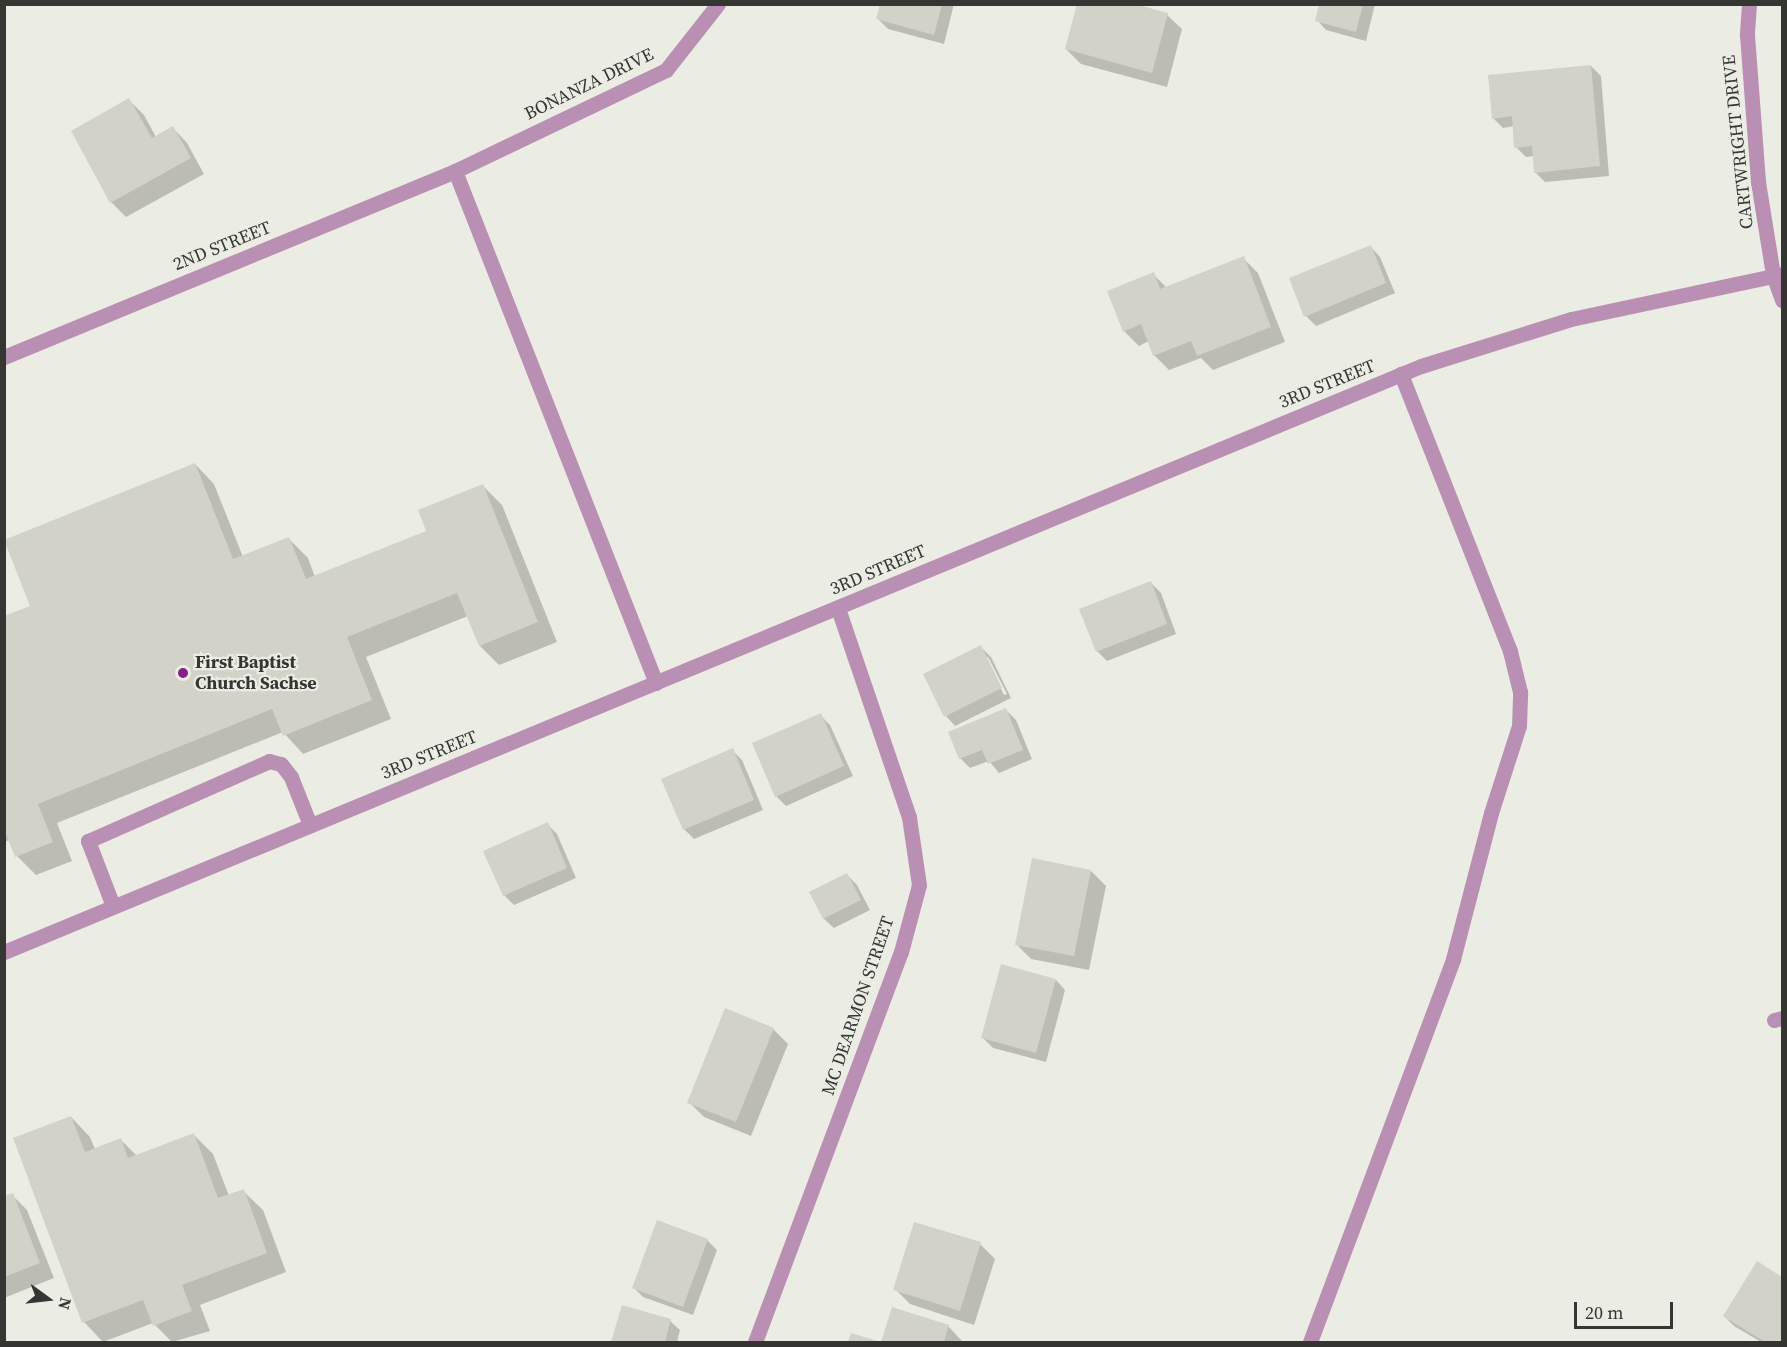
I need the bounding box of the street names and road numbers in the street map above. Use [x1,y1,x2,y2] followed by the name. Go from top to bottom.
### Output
[521,43,657,125] street label: BONANZA DRIVE
[1718,54,1758,230] street label: CARTWRIGHT DRIVE
[170,217,274,275] street label: 2ND STREET
[1276,355,1378,413] street label: 3RD STREET
[827,540,929,600] street label: 3RD STREET
[378,726,480,784] street label: 3RD STREET
[817,914,899,1098] street label: MC DEARMON STREET

